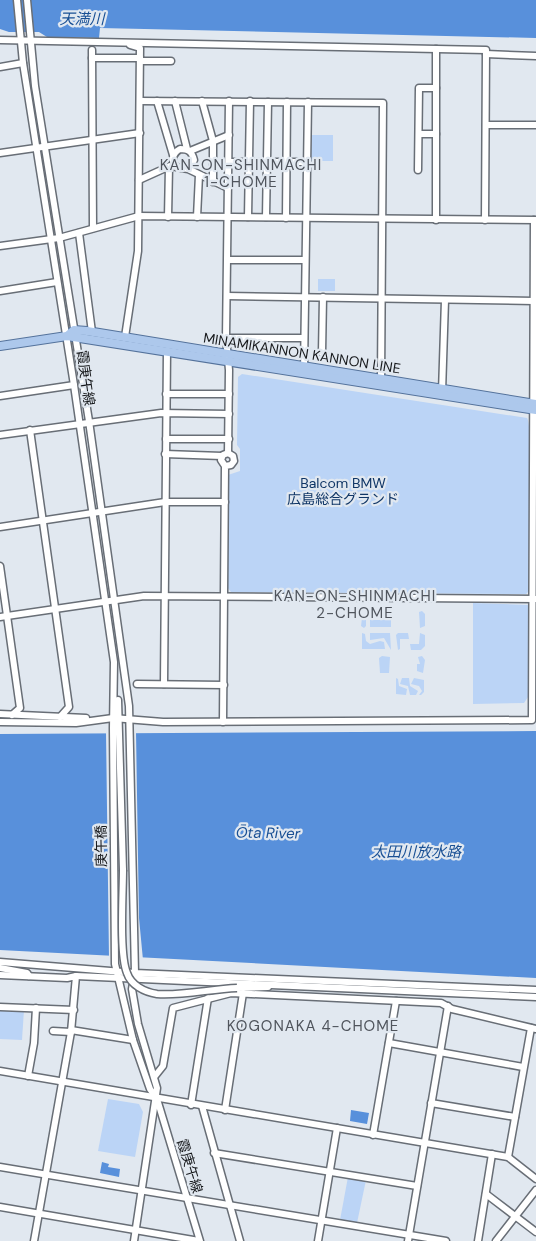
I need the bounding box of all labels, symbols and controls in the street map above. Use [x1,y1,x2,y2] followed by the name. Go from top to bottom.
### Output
[59,9,106,29] water label: 天満川
[160,155,322,192] district label: KAN-ON-SHINMACHI 1-CHOME
[202,329,402,378] street label: MINAMIKANNON KANNON LINE
[73,349,99,407] street label: 霞庚午線
[287,474,399,508] park label: Balcom BMW 広島総合グランド
[274,586,436,623] district label: KAN-ON-SHINMACHI 2-CHOME
[236,822,301,844] water label: Ōta River
[92,825,110,867] street label: 庚午橋
[371,842,463,862] water label: 太田川放水路
[227,1016,399,1036] district label: KOGONAKA 4-CHOME
[173,1137,207,1195] street label: 霞庚午線

